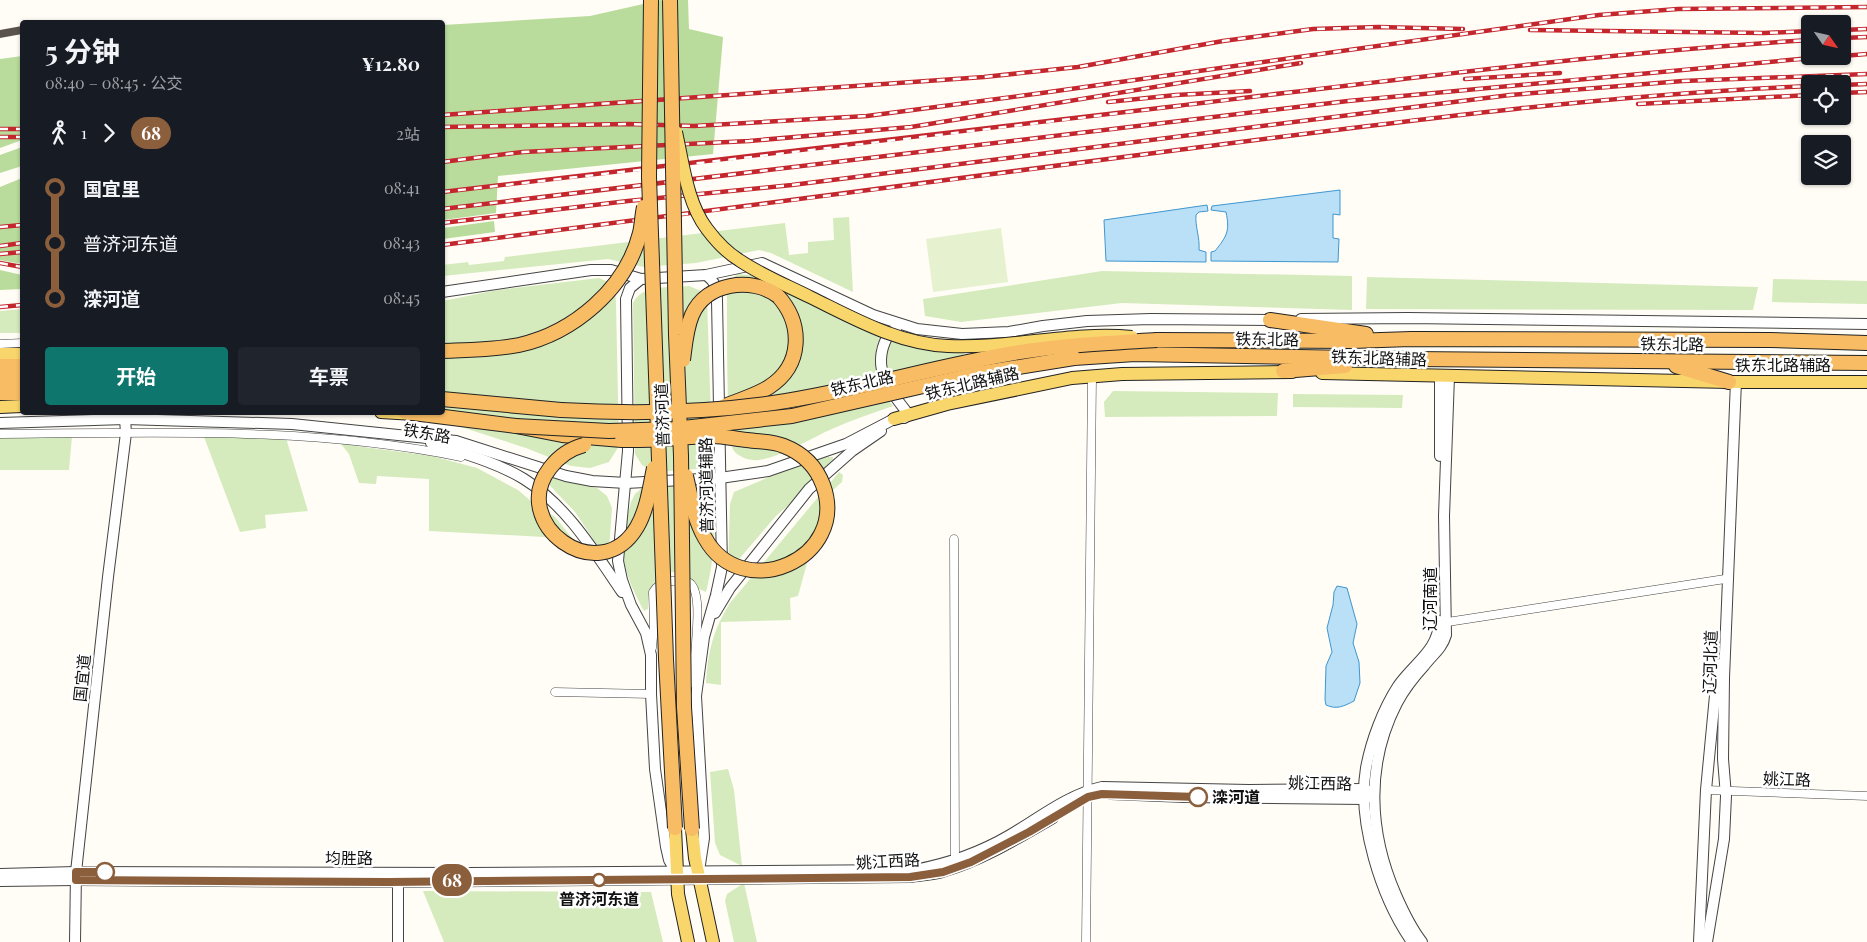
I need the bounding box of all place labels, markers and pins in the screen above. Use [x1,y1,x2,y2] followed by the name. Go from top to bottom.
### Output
[1212,786,1260,807] place label: 滦河道
[1188,787,1208,807] marker: 滦河道
[95,862,115,882] unlabelled marker
[592,873,606,887] marker: 普济河东道
[559,888,639,909] place label: 普济河东道

